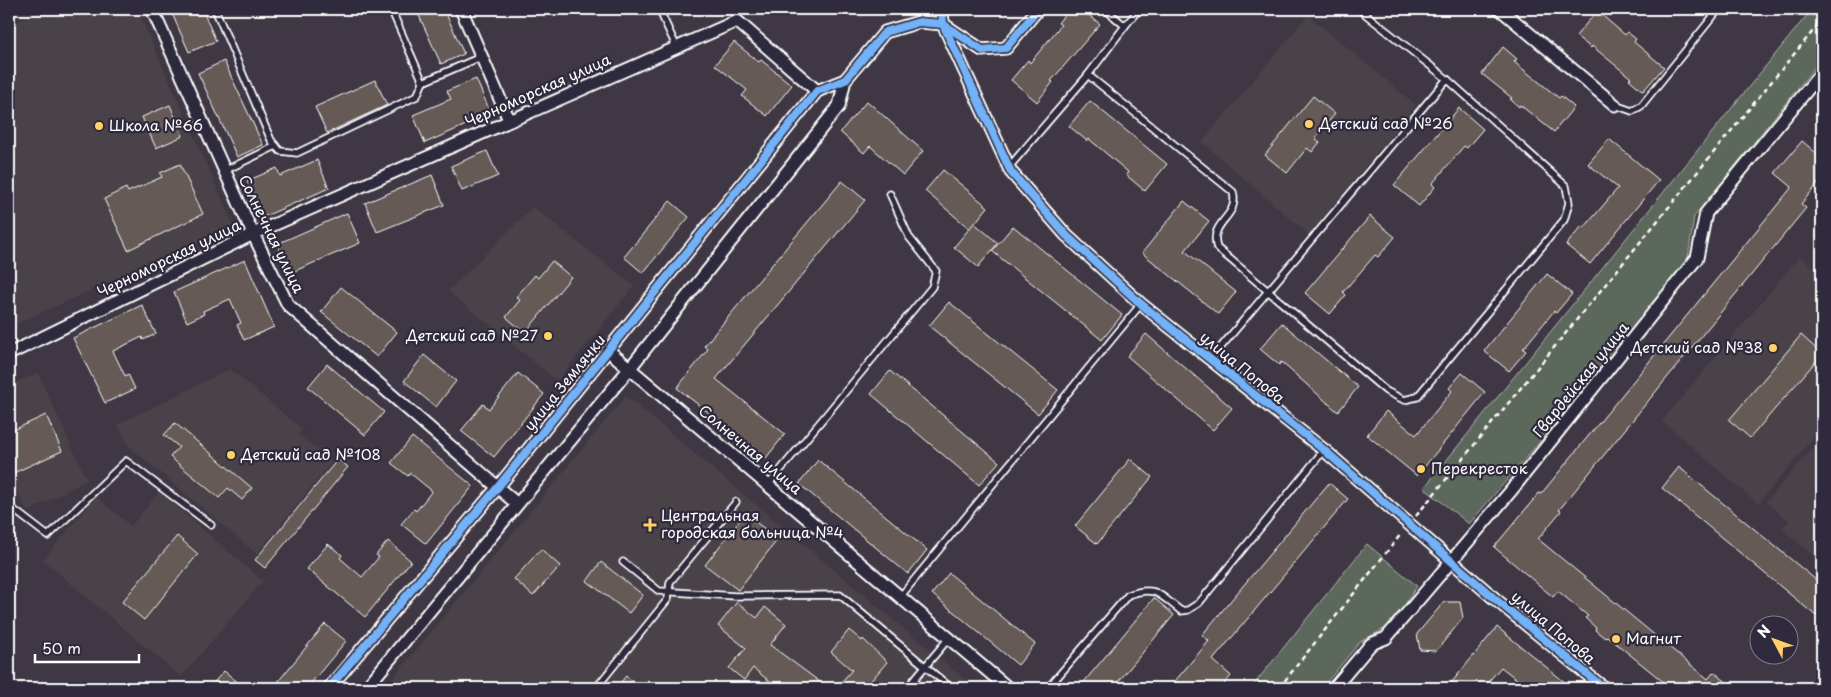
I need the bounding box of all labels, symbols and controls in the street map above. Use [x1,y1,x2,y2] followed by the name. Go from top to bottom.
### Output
[461,47,615,132] street label: Черноморская улица
[1318,111,1452,134] place label: Детский сад №26
[109,113,203,136] place label: Школа №66
[1303,118,1315,130] marker: Детский сад №26
[93,120,105,132] marker: Школа №66
[234,170,311,297] street label: Солнечная улица
[93,213,245,303] street label: Черноморская улица
[1526,316,1634,442] street label: Гвардейская улица
[405,323,538,346] place label: Детский сад №27
[1195,325,1291,409] street label: улица Попова
[517,329,610,436] street label: улица Землячки
[542,330,554,342] marker: Детский сад №27
[1630,335,1763,358] place label: Детский сад №38
[1767,342,1779,354] marker: Детский сад №38
[694,399,808,500] street label: Солнечная улица
[240,442,381,465] place label: Детский сад №108
[225,449,237,461] marker: Детский сад №108
[1431,456,1528,479] place label: Перекресток
[1415,463,1427,475] marker: Перекресток
[661,503,844,543] place label: Центральная городская больница №4
[643,518,657,532] marker: Центральная городская больница №4
[1507,585,1602,670] street label: улица Попова
[1748,614,1798,664] north arrow
[1752,620,1775,642] text: N
[1626,626,1681,649] place label: Магнит
[35,632,139,664] scale bar
[1610,633,1622,645] marker: Магнит
[42,636,81,659] text: 50 m

